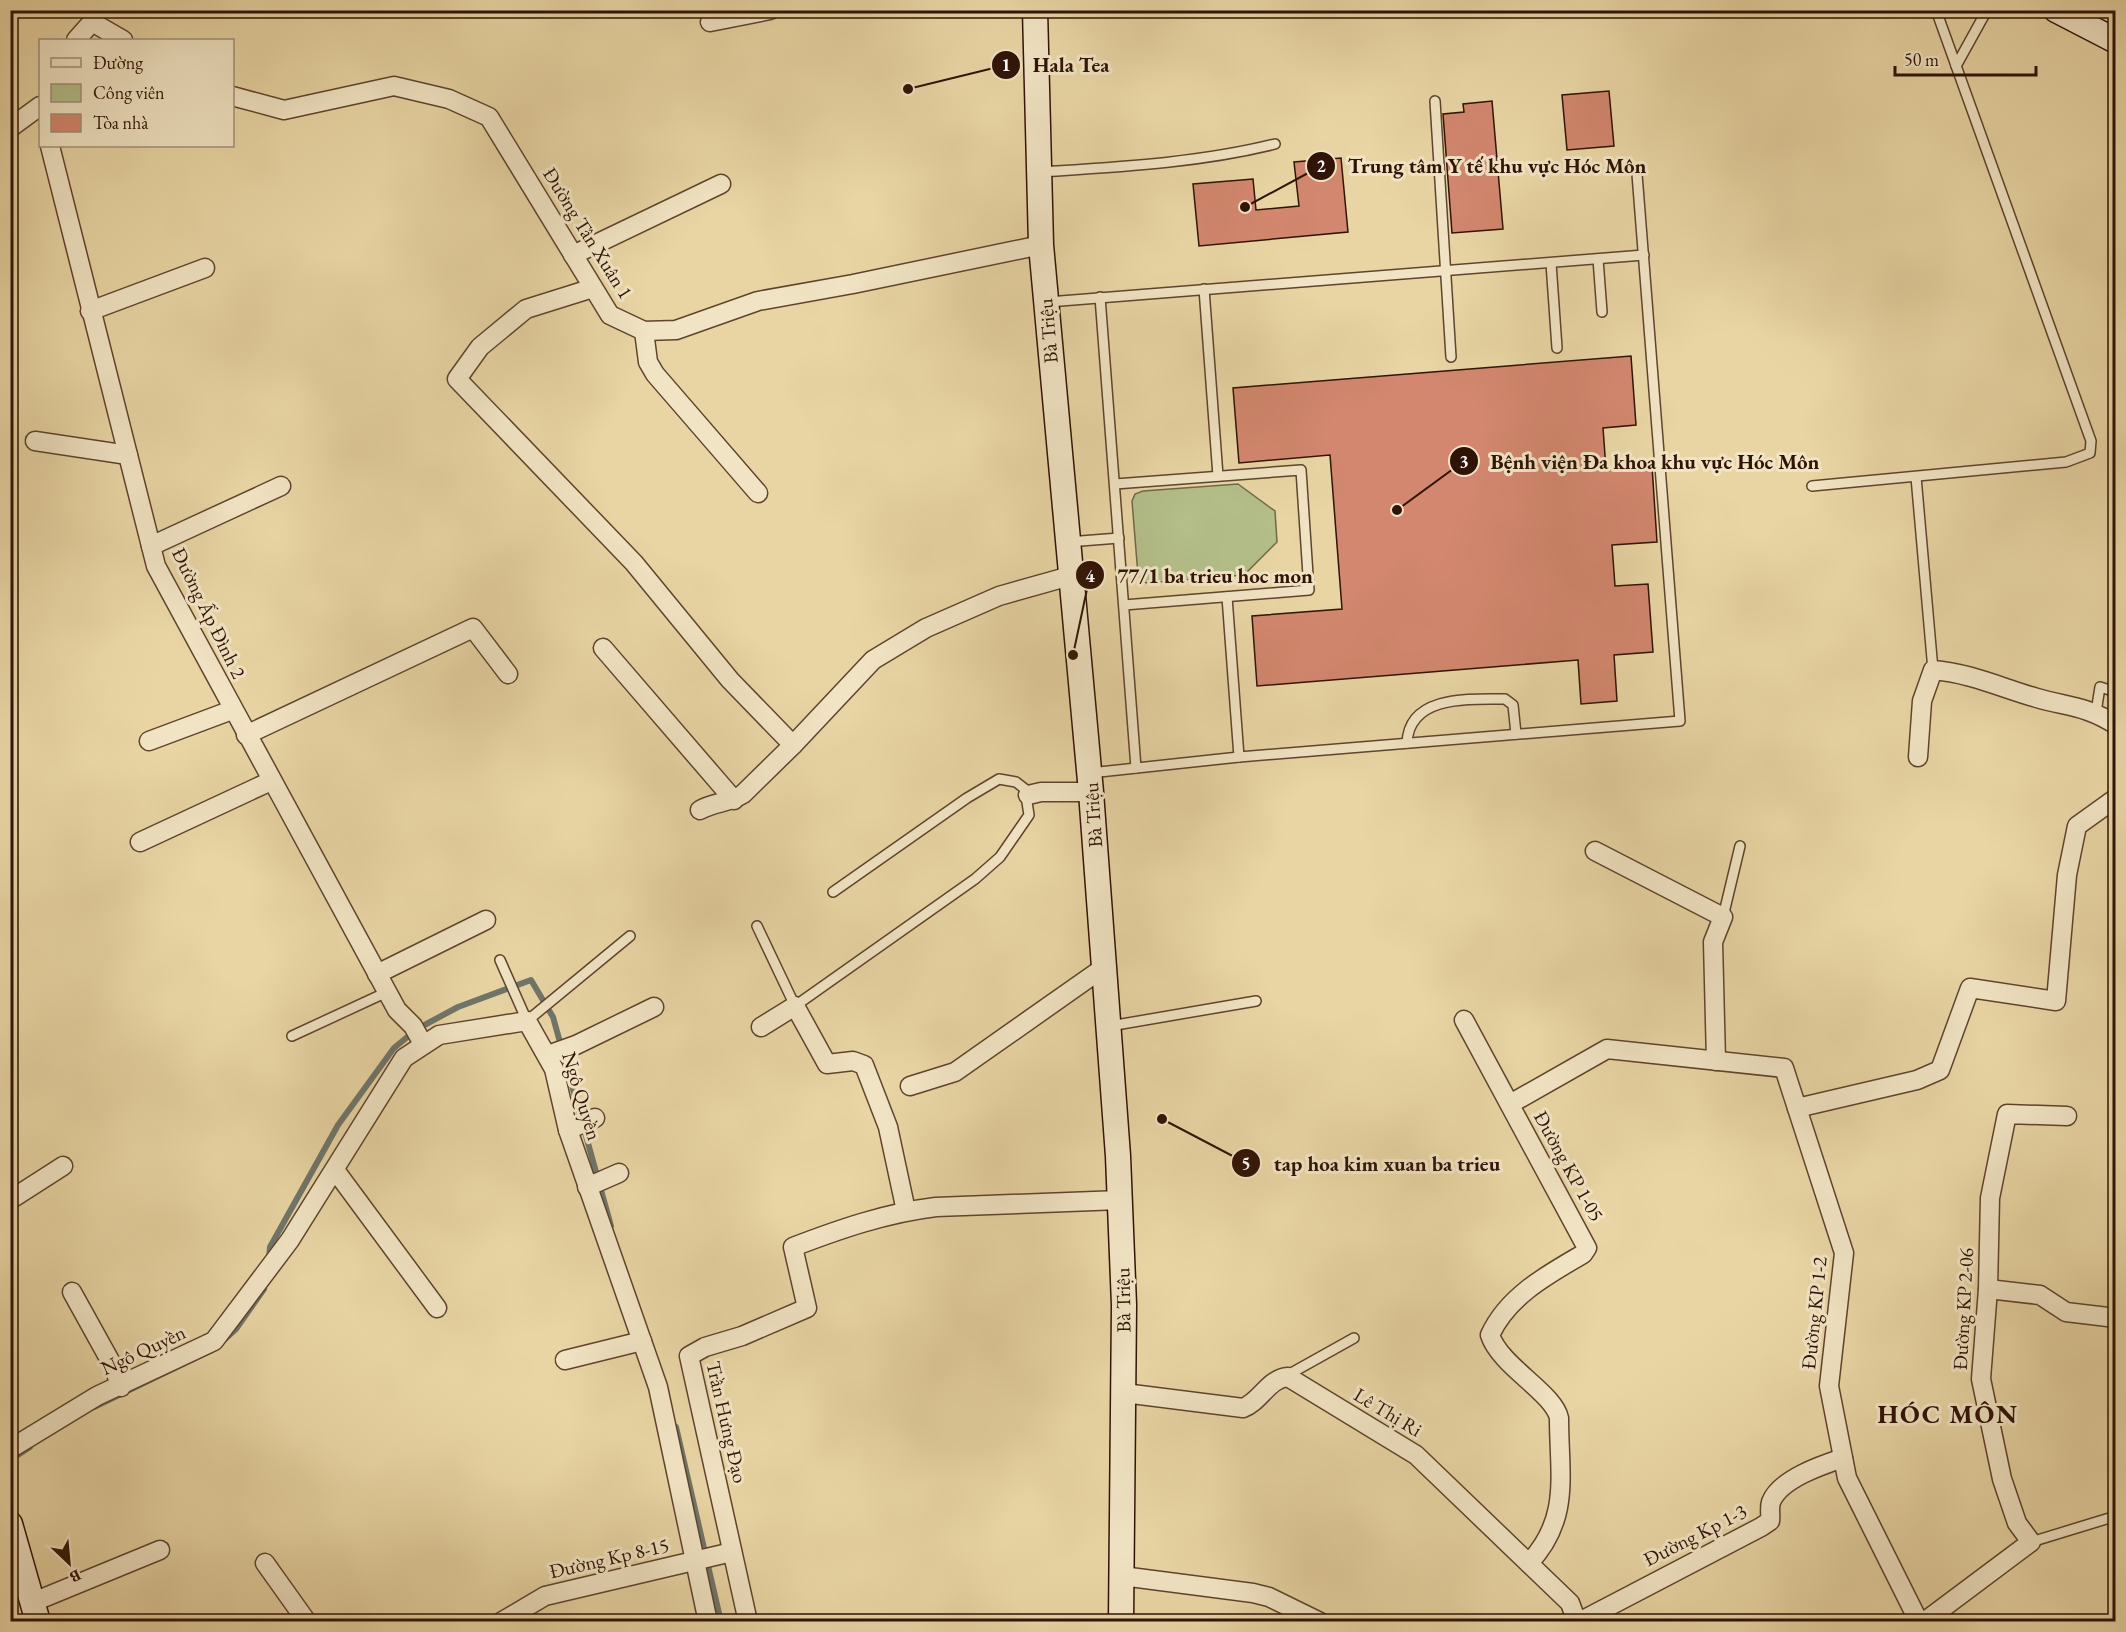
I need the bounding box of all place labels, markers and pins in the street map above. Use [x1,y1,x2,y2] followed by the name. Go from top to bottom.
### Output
[991,45,1122,84] callout: Hala Tea
[1306,147,1659,186] callout: Trung tâm Y tế khu vực Hóc Môn
[1449,442,1831,481] callout: Bệnh viện Đa khoa khu vực Hóc Môn
[1075,556,1325,595] callout: 77/1 ba trieu hoc mon
[1231,1144,1512,1183] callout: tap hoa kim xuan ba trieu

